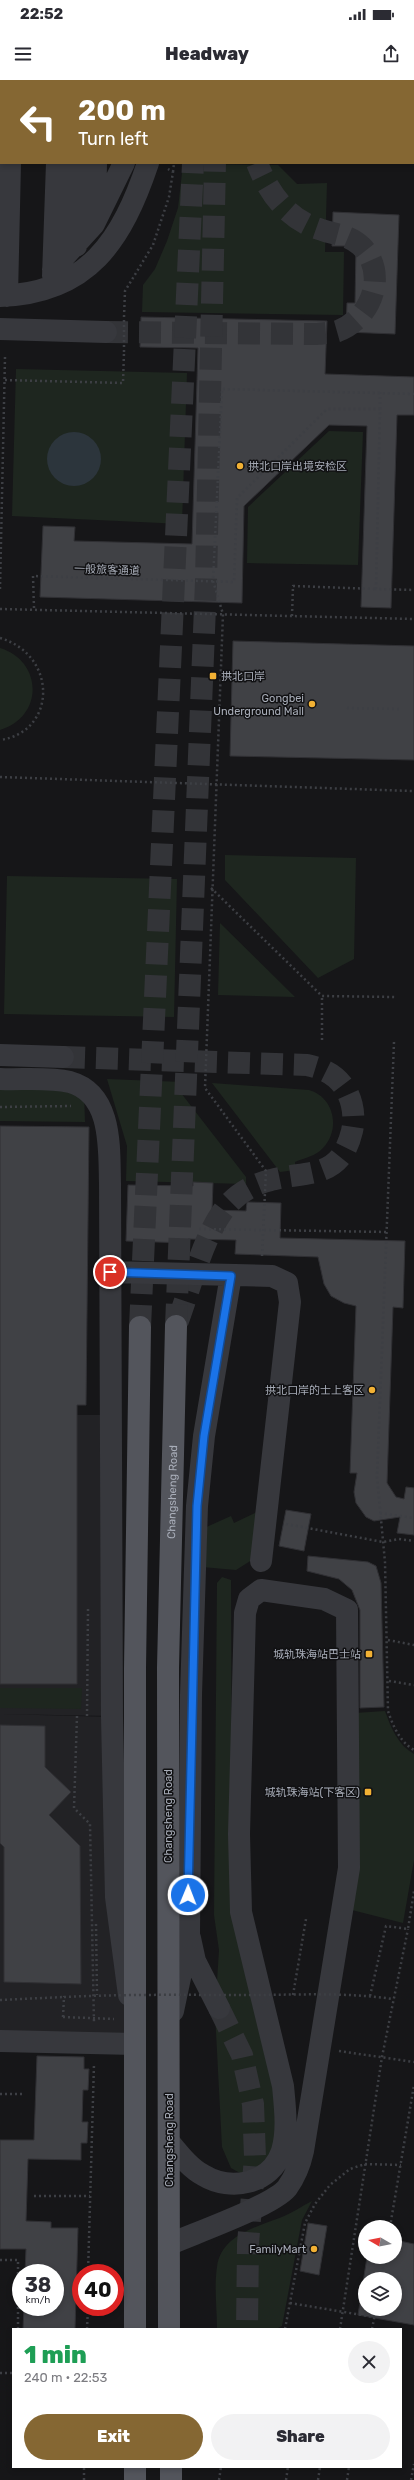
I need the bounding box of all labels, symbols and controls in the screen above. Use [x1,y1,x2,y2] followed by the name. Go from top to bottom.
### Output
[20,5,63,23] text: 22:52
[12,43,34,65] icon: menu
[165,43,249,65] text: Headway
[380,43,402,65] icon: share
[78,94,166,127] text: 200 m
[12,96,64,148] icon: left
[78,128,148,150] text: Turn left
[248,460,347,473] place label: 拱北口岸出境安检区
[235,461,245,471] marker: 拱北口岸出境安检区
[74,562,140,578] street label: 一般旅客通道
[221,670,265,683] place label: 拱北口岸
[208,671,218,681] marker: 拱北口岸
[213,692,304,718] place label: Gongbei Underground Mall
[307,699,317,709] marker: Gongbei Underground Mall
[93,1255,127,1289] pin
[99,1261,121,1283] icon: arrive
[265,1384,364,1397] place label: 拱北口岸的士上客区
[367,1385,377,1395] marker: 拱北口岸的士上客区
[165,1445,180,1539] street label: Changsheng Road
[273,1648,361,1661] place label: 城轨珠海站巴士站
[364,1649,374,1659] marker: 城轨珠海站巴士站
[162,1769,175,1863] street label: Changsheng Road
[265,1786,360,1799] place label: 城轨珠海站(下客区)
[363,1787,373,1797] marker: 城轨珠海站(下客区)
[167,1874,209,1916] position arrow
[163,2093,176,2187] street label: Changsheng Road
[358,2220,402,2264] north arrow
[358,2220,402,2316] map controls
[249,2243,307,2256] place label: FamilyMart
[309,2244,319,2254] marker: FamilyMart
[72,2264,124,2316] speed limit sign: 40
[358,2272,402,2316] button: layers
[25,2273,51,2297] text: 38
[26,2294,50,2306] text: km/h
[24,2341,87,2369] text: 1 min
[348,2341,390,2383] button: close
[24,2370,107,2385] text: 240 m · 22:53
[24,2414,203,2460] button: Exit
[211,2414,390,2460] button: Share

